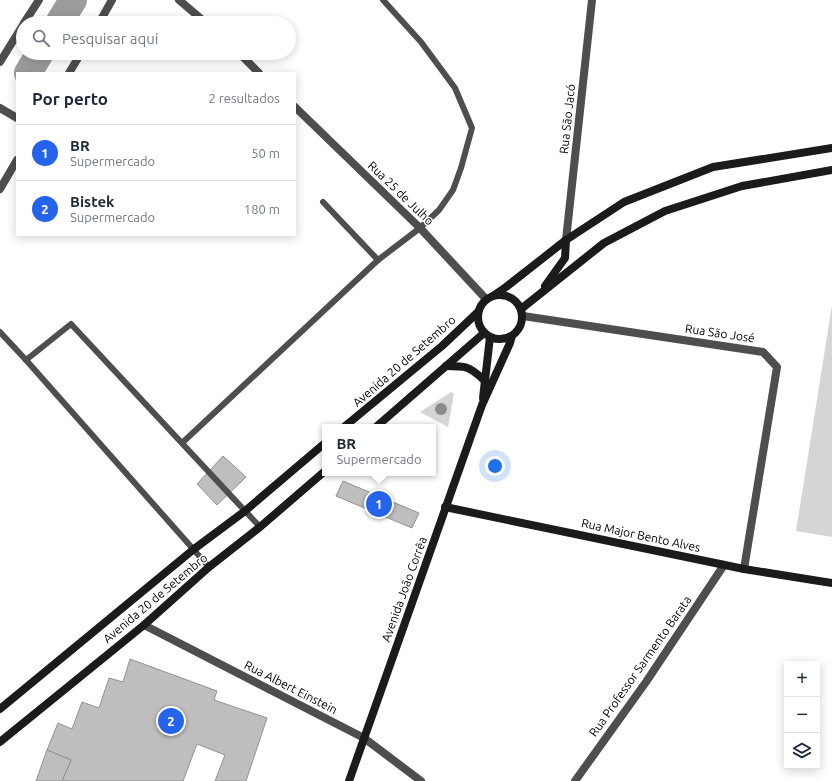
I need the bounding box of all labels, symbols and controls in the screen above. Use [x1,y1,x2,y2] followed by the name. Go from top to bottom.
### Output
[16,16,296,60] search box
[30,27,52,49] icon: search
[62,30,158,47] text: Pesquisar aqui
[557,83,577,155] street label: Rua São Jacó
[32,89,108,108] text: Por perto
[209,91,280,105] text: 2 resultados
[70,137,90,154] text: BR
[41,146,49,160] text: 1
[251,146,280,160] text: 50 m
[70,154,155,168] text: Supermercado
[366,159,436,227] street label: Rua 25 de Julho
[70,193,114,210] text: Bistek
[41,202,49,216] text: 2
[244,202,280,216] text: 180 m
[70,210,155,224] text: Supermercado
[350,313,458,409] street label: Avenida 20 de Setembro
[684,322,756,344] street label: Rua São José
[322,424,436,476] popup
[336,435,356,452] text: BR
[336,452,422,466] text: Supermercado
[485,456,505,476] your location
[366,489,392,519] pin: 1
[580,516,702,554] street label: Rua Major Bento Alves
[379,535,429,643] street label: Avenida João Corrêa
[100,551,210,645] street label: Avenida 20 de Setembro
[586,593,694,739] street label: Rua Professor Sarmento Barata
[242,658,340,716] street label: Rua Albert Einstein
[784,661,820,769] map controls
[784,661,820,697] button: +
[784,697,820,733] button: −
[158,706,184,736] pin: 2
[784,733,820,769] button: layers

